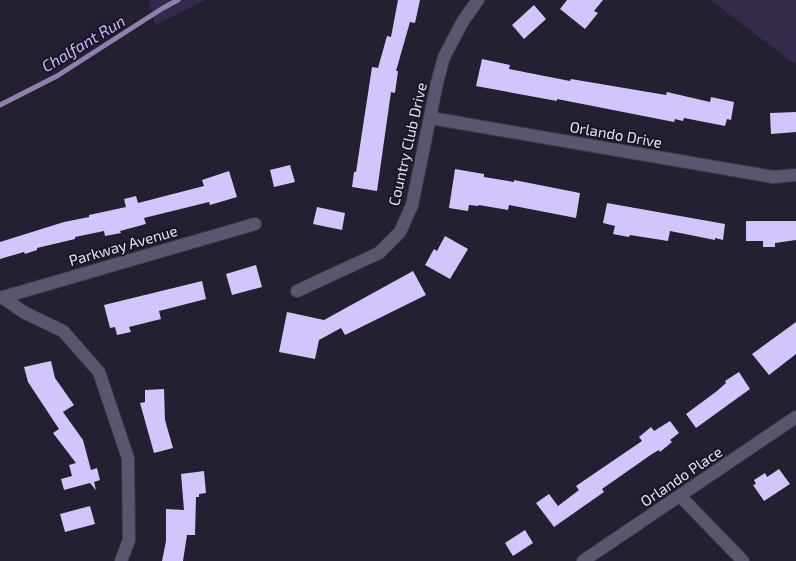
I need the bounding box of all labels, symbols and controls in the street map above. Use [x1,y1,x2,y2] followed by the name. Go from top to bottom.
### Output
[38,11,128,75] water label: Chalfant Run
[384,81,430,207] street label: Country Club Drive
[568,117,664,151] street label: Orlando Drive
[67,221,179,269] street label: Parkway Avenue
[637,442,725,510] street label: Orlando Place

